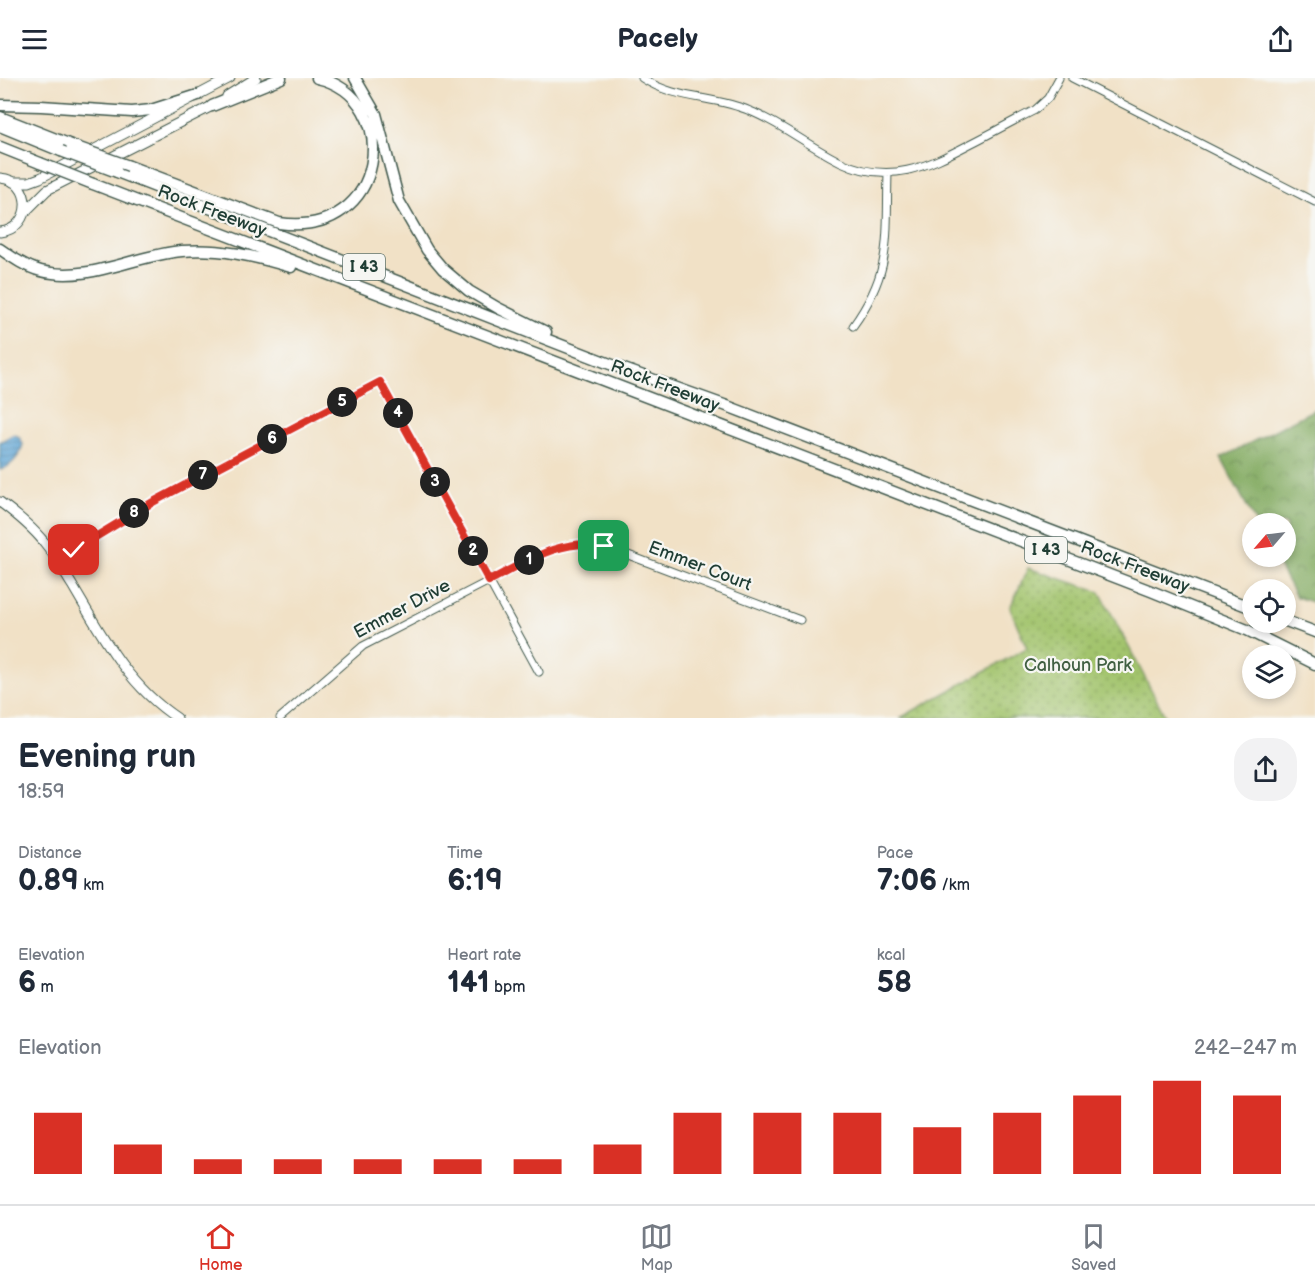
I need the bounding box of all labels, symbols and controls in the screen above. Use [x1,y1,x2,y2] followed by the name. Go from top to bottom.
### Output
[18,23,51,56] icon: menu
[617,23,698,55] text: Pacely
[1264,23,1297,56] icon: share
[155,181,270,242] street label: Rock Freeway
[343,254,385,280] road number: I 43
[608,356,723,417] street label: Rock Freeway
[327,387,357,417] pin: 5
[337,392,347,411] text: 5
[383,398,413,428] pin: 4
[393,403,403,422] text: 4
[257,424,287,454] pin: 6
[267,429,277,448] text: 6
[188,460,218,490] pin: 7
[199,465,207,484] text: 7
[420,467,450,497] pin: 3
[430,472,440,491] text: 3
[119,498,149,528] pin: 8
[129,503,139,522] text: 8
[1242,513,1296,567] north arrow
[1242,513,1296,699] map controls
[578,520,629,571] pin
[48,524,99,575] pin
[587,529,620,562] icon: arrive
[57,533,90,566] icon: check
[458,536,488,566] pin: 2
[645,537,755,595] street label: Emmer Court
[1025,537,1067,563] road number: I 43
[1078,537,1193,598] street label: Rock Freeway
[468,541,478,560] text: 2
[514,545,544,575] pin: 1
[526,550,532,569] text: 1
[350,575,454,643] street label: Emmer Drive
[1242,579,1296,633] button: locate
[1242,645,1296,699] button: layers
[1024,655,1132,676] park label: Calhoun Park
[18,737,196,777] text: Evening run
[1234,738,1297,801] button: share
[18,780,64,804] text: 18:59
[18,844,82,863] text: Distance
[447,844,483,863] text: Time
[877,844,913,863] text: Pace
[18,863,79,899] text: 0.89
[447,863,503,899] text: 6:19
[877,863,937,899] text: 7:06
[79,876,104,895] text: km
[937,876,970,895] text: /km
[18,946,85,965] text: Elevation
[447,946,521,965] text: Heart rate
[877,946,905,965] text: kcal
[18,965,36,1001] text: 6
[447,965,490,1001] text: 141
[877,965,912,1001] text: 58
[36,978,54,997] text: m
[490,978,526,997] text: bpm
[18,1036,101,1060] text: Elevation
[1194,1036,1297,1060] text: 242–247 m
[199,1220,242,1275] tab: Home
[640,1220,673,1275] tab: Map
[1071,1220,1116,1275] tab: Saved

